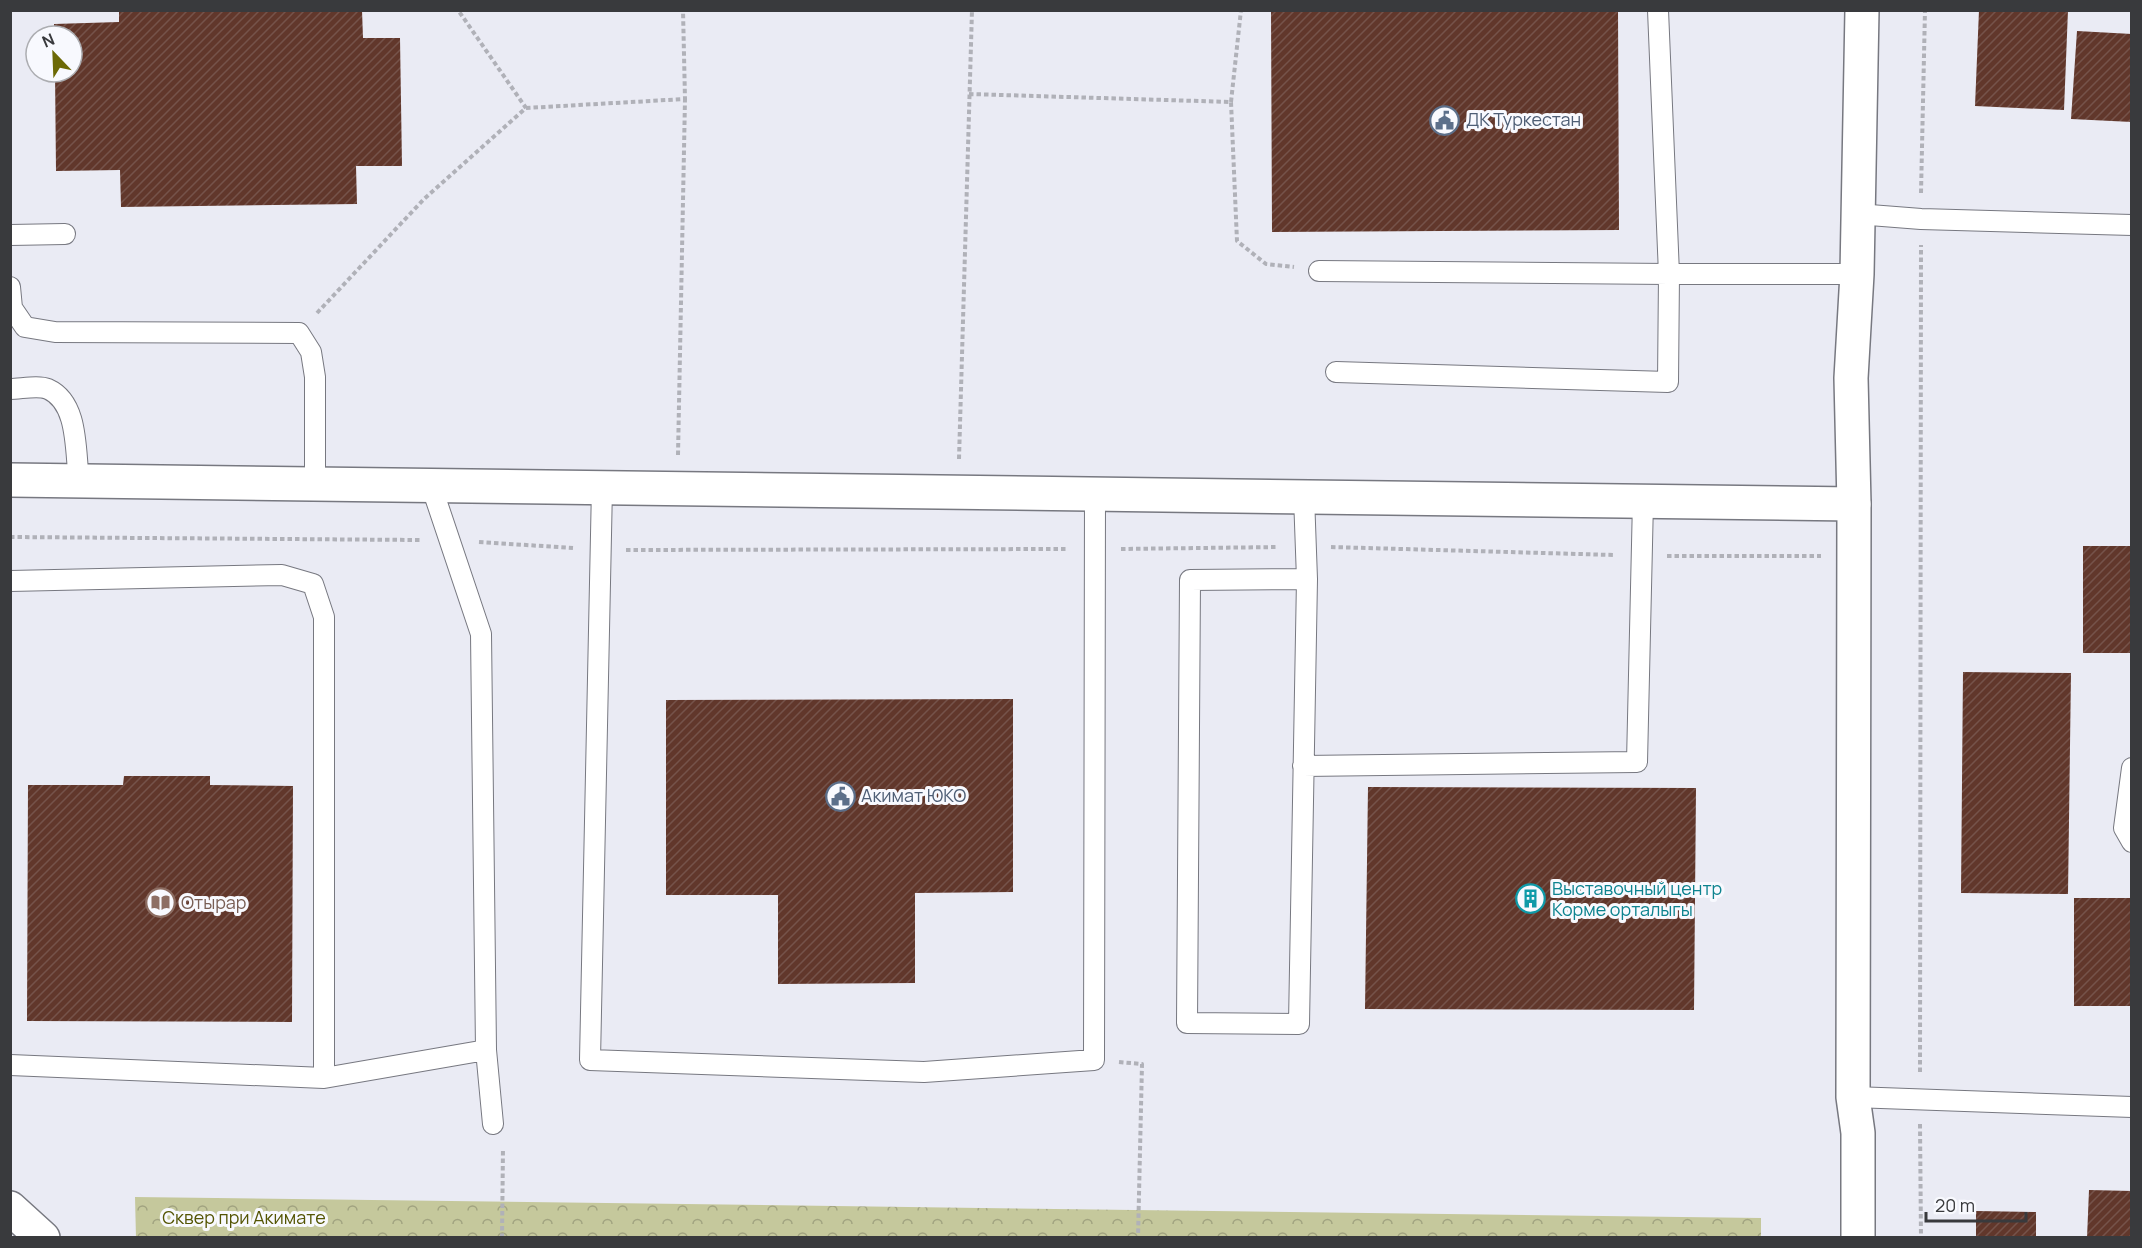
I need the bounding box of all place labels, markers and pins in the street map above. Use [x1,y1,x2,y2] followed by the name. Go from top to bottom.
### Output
[1429,104,1461,136] public building icon: ДК Туркестан
[1466,107,1581,131] place label: ДК Туркестан
[824,780,856,812] public building icon: Акимат ЮКО
[861,783,966,807] place label: Акимат ЮКО
[1552,876,1722,921] place label: Выставочный центр Корме орталыгы
[1515,883,1547,915] building icon: Выставочный центр Корме орталыгы
[144,887,176,919] library icon: Отырар
[181,890,247,914] place label: Отырар

